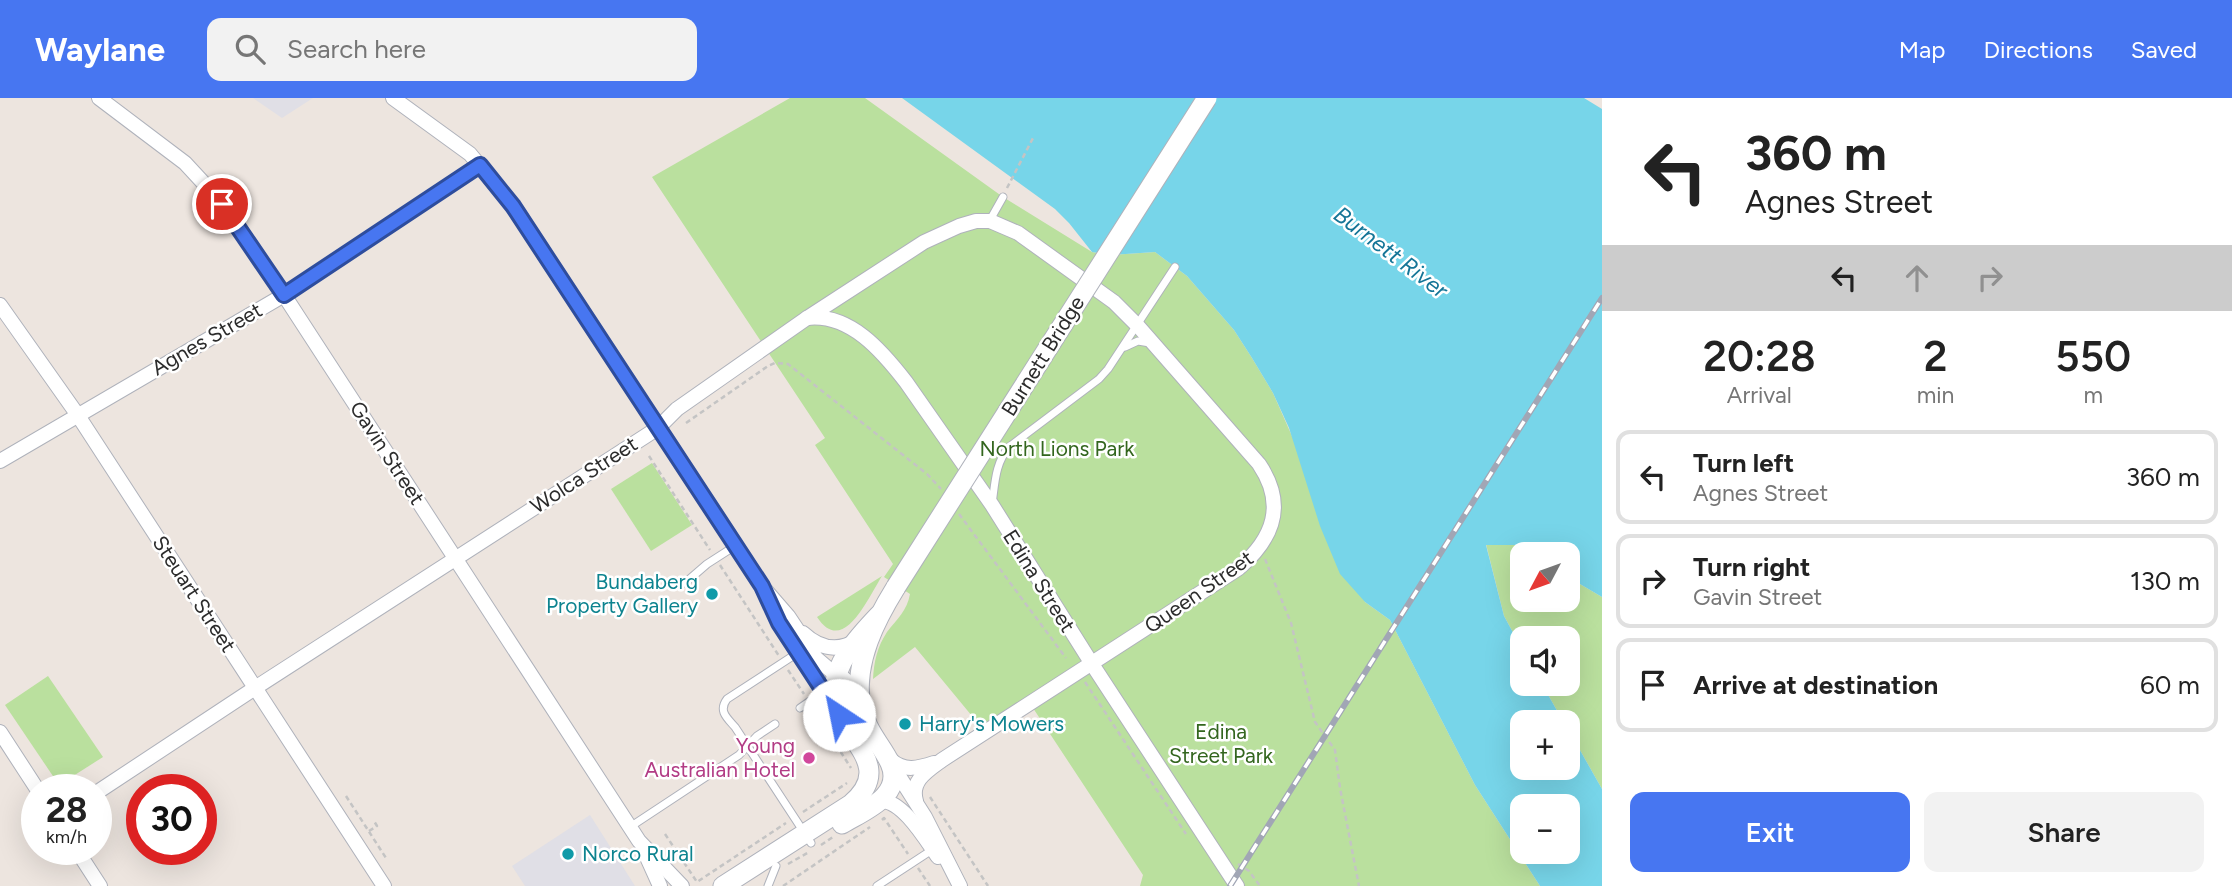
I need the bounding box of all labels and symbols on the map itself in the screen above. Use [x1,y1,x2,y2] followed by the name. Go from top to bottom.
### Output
[192,174,252,234] pin
[1328,200,1454,305] water label: Burnett River
[996,291,1089,420] street label: Burnett Bridge
[147,297,266,380] street label: Agnes Street
[345,396,430,509] street label: Gavin Street
[526,431,642,518] street label: Wolca Street
[980,436,1135,461] park label: North Lions Park
[998,525,1081,637] street label: Edina Street
[148,531,241,657] street label: Steuart Street
[1510,542,1580,612] north arrow
[1140,545,1258,638] street label: Queen Street
[546,569,698,618] place label: Bundaberg Property Gallery
[704,586,720,602] marker: Bundaberg Property Gallery
[802,678,876,752] position arrow
[919,711,1064,736] place label: Harry's Mowers
[897,716,913,732] marker: Harry's Mowers
[1169,719,1274,768] park label: Edina Street Park
[645,733,795,782] place label: Young Australian Hotel
[801,750,817,766] marker: Young Australian Hotel
[126,774,217,865] speed limit sign: 30
[582,841,694,866] place label: Norco Rural
[560,846,576,862] marker: Norco Rural

